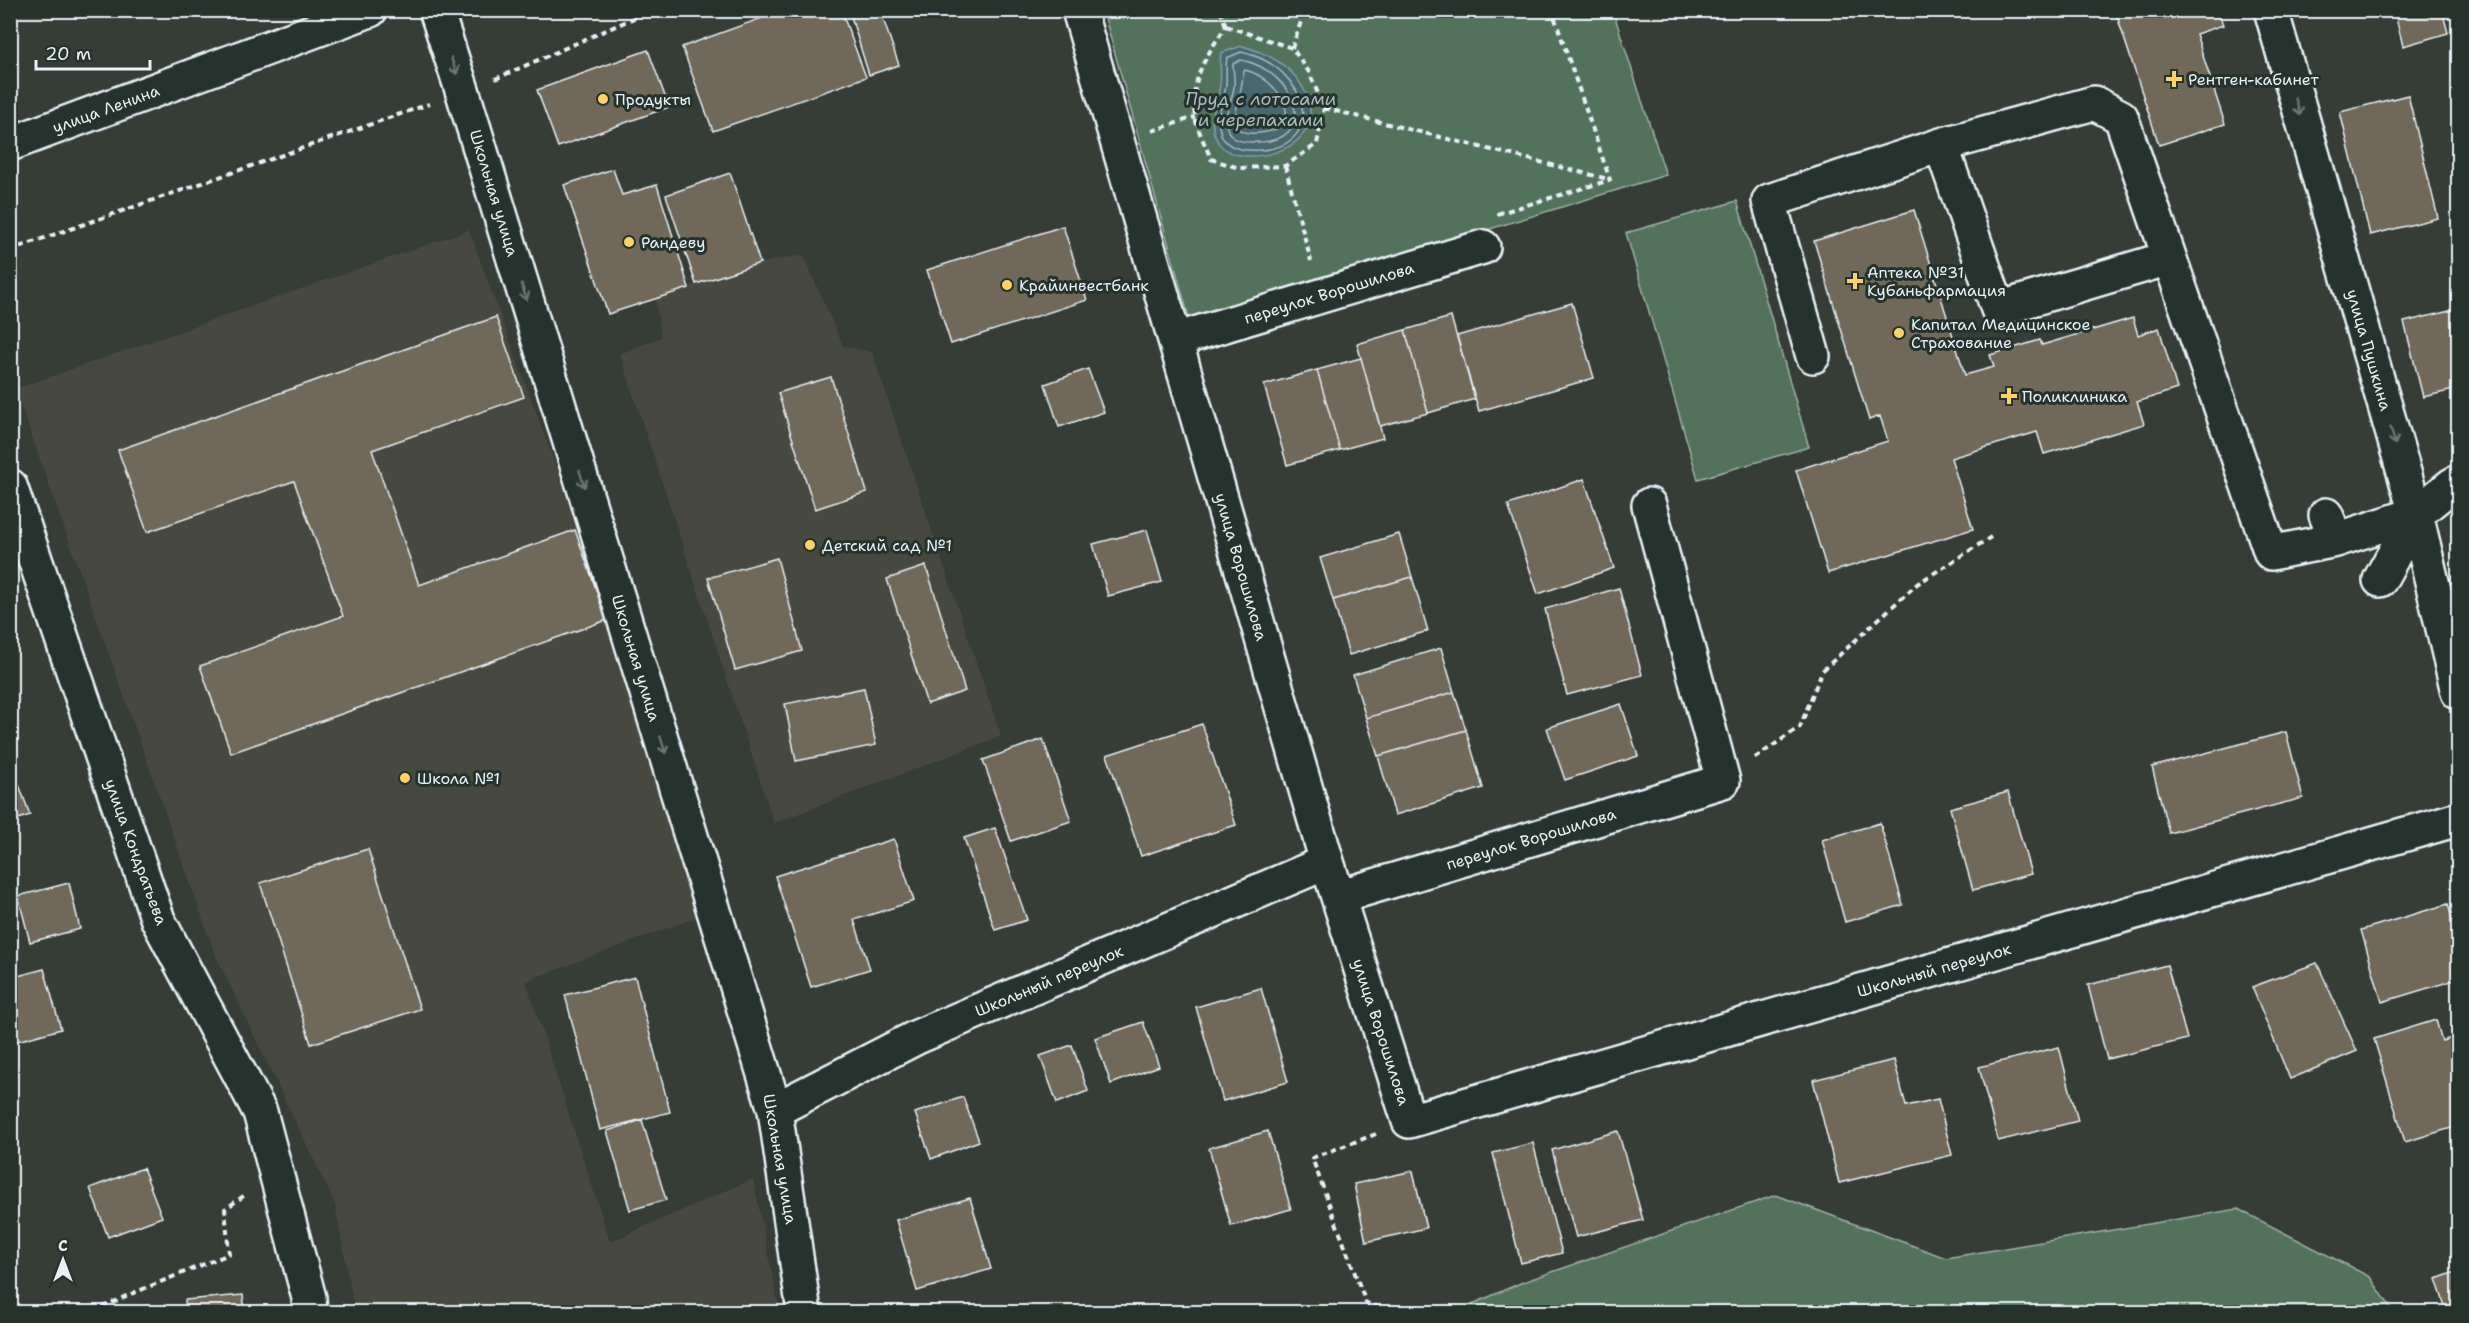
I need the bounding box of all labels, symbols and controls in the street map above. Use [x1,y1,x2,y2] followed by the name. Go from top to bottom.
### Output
[36,33,150,71] scale bar
[45,42,91,66] text: 20 m
[450,56,461,75] one-way arrow
[2188,69,2319,90] place label: Рентген-кабинет
[2165,70,2183,88] marker: Рентген-кабинет
[50,80,162,138] street label: улица Ленина
[1186,87,1336,132] water label: Пруд с лотосами и черепахами
[615,89,691,110] place label: Продукты
[596,92,610,106] marker: Продукты
[2293,97,2304,116] one-way arrow
[465,127,523,259] street label: Школьная улица
[641,232,705,253] place label: Рандеву
[622,235,636,249] marker: Рандеву
[1241,257,1417,329] street label: переулок Ворошилова
[1867,262,2006,301] place label: Аптека №31 Кубаньфармация
[1848,274,1862,288] marker: Аптека №31 Кубаньфармация
[1019,275,1149,296] place label: Крайинвестбанк
[1000,278,1014,292] marker: Крайинвестбанк
[520,282,531,301] one-way arrow
[2342,287,2396,413] street label: улица Пушкина
[1911,314,2091,353] place label: Капитал Медицинское Страхование
[1892,326,1906,340] marker: Капитал Медицинское Страхование
[2022,386,2127,407] place label: Поликлиника
[2000,387,2018,405] marker: Поликлиника
[2388,426,2399,445] one-way arrow
[577,469,588,488] one-way arrow
[1210,491,1272,643] street label: улица Ворошилова
[822,535,952,556] place label: Детский сад №1
[803,538,817,552] marker: Детский сад №1
[607,592,665,724] street label: Школьная улица
[658,736,669,755] one-way arrow
[417,768,500,789] place label: Школа №1
[398,771,412,785] marker: Школа №1
[100,776,172,928] street label: улица Кондратьева
[1443,803,1619,875] street label: переулок Ворошилова
[1855,938,2014,1002] street label: Школьный переулок
[972,940,1127,1022] street label: Школьный переулок
[1347,956,1415,1108] street label: улица Ворошилова
[758,1092,802,1226] street label: Школьная улица
[33,1230,93,1290] north arrow
[58,1235,68,1256] text: С

